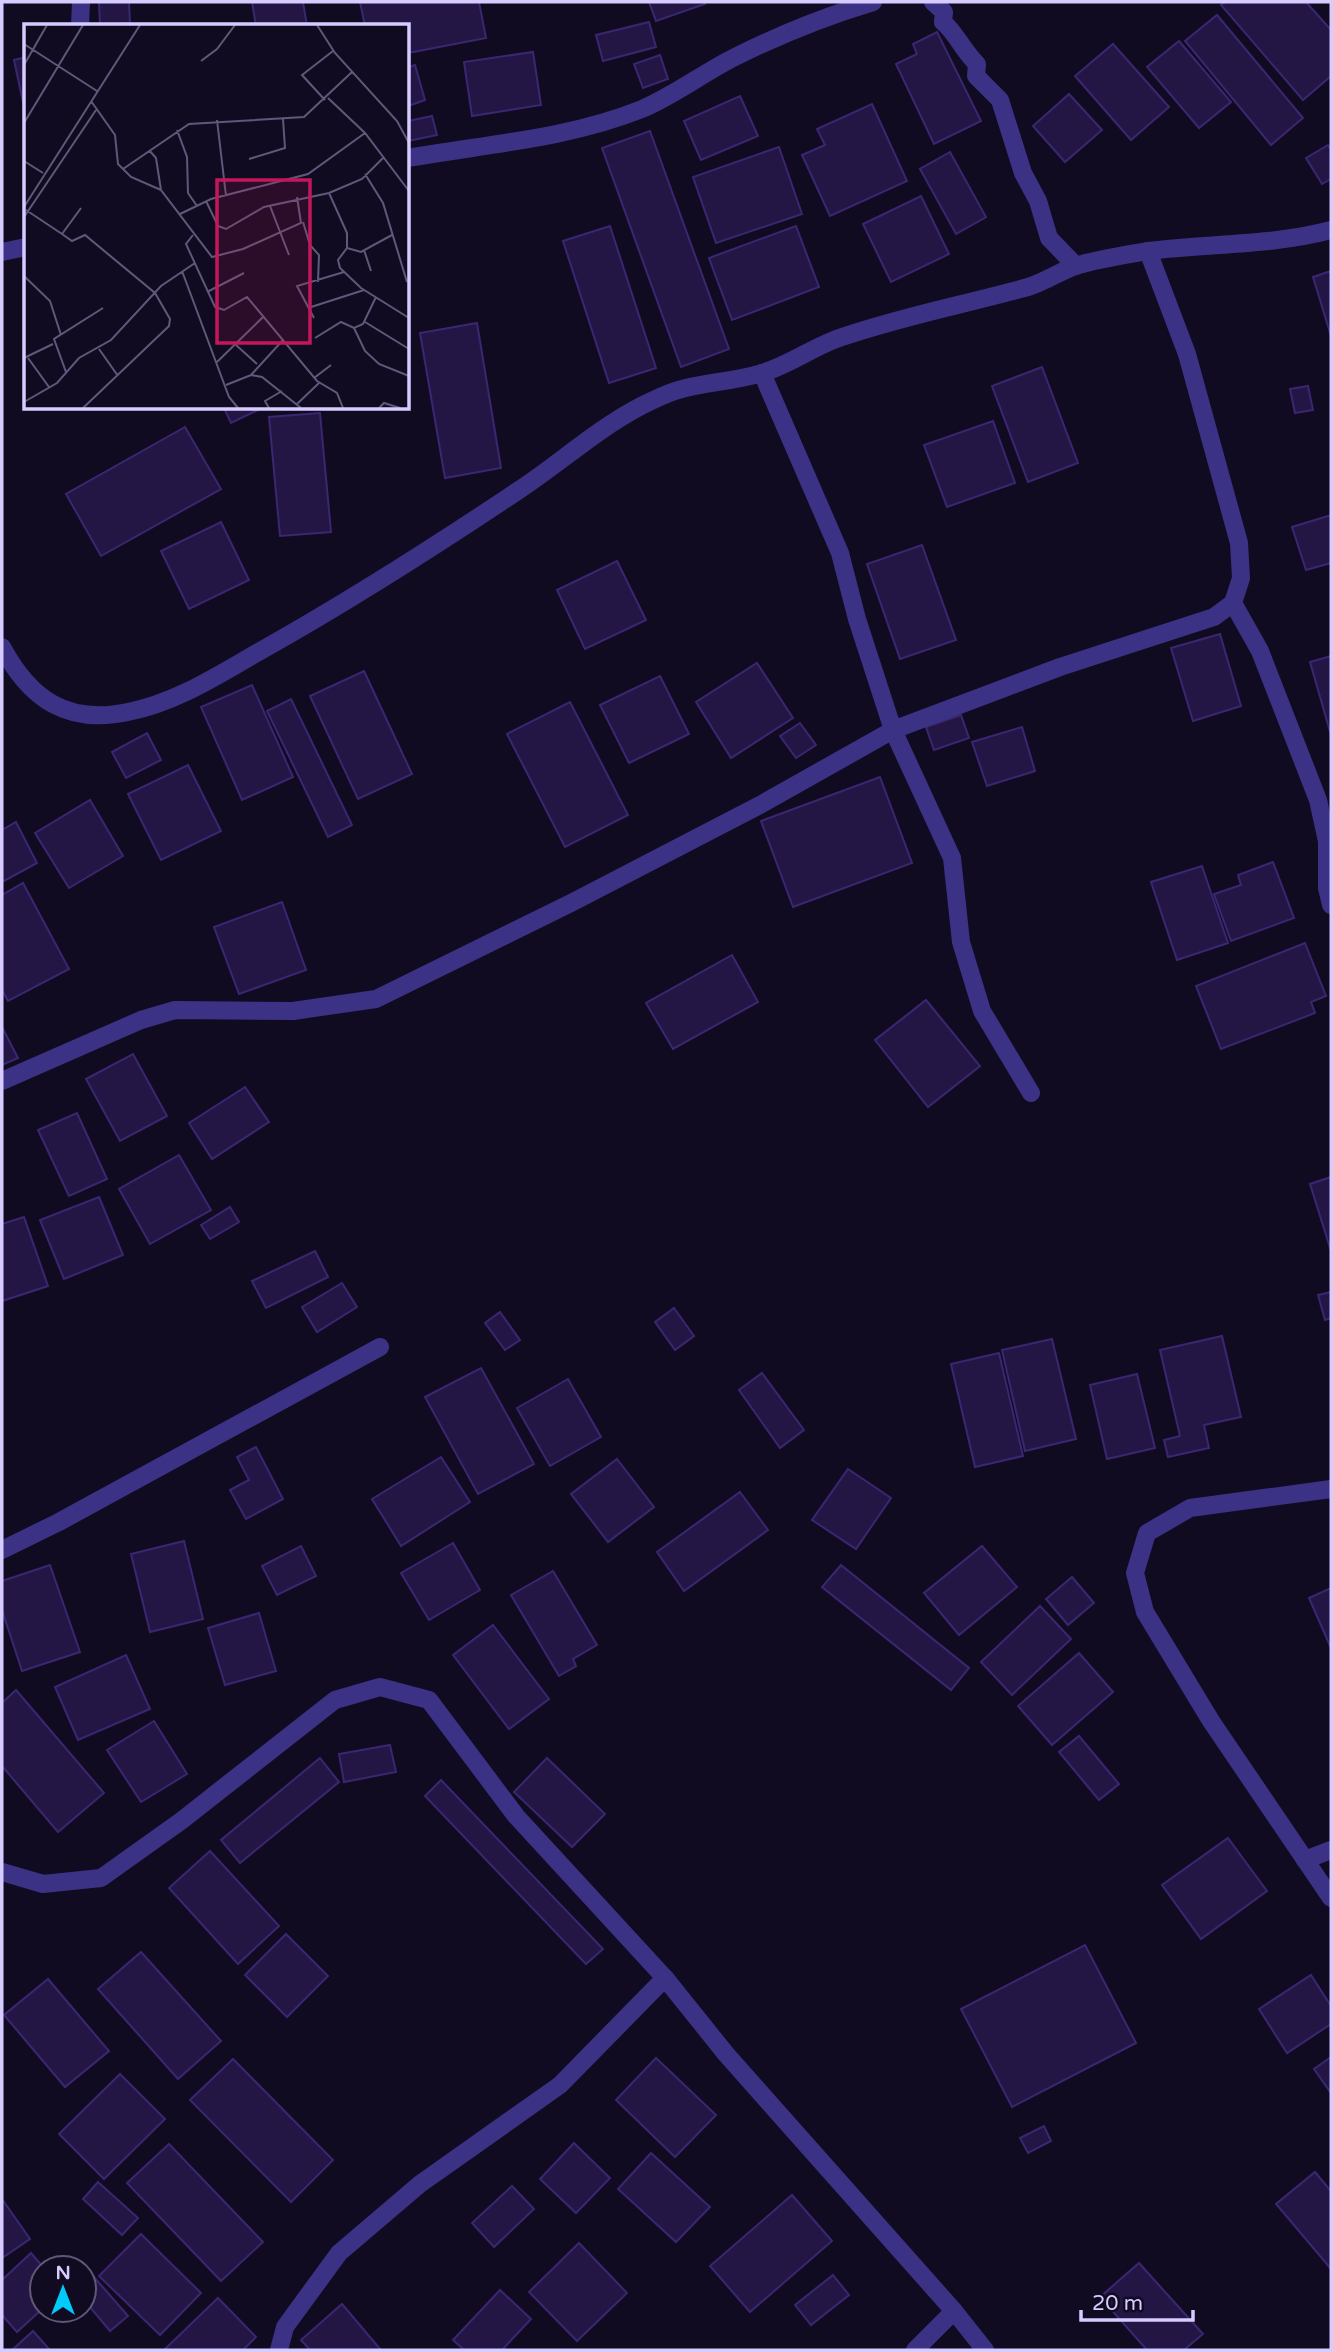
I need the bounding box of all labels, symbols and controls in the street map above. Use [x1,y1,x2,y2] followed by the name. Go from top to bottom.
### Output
[24,24,410,410] inset map
[28,2254,98,2324] north arrow
[55,2262,71,2284] text: N
[1081,2278,1193,2322] scale bar
[1092,2291,1143,2316] text: 20 m

